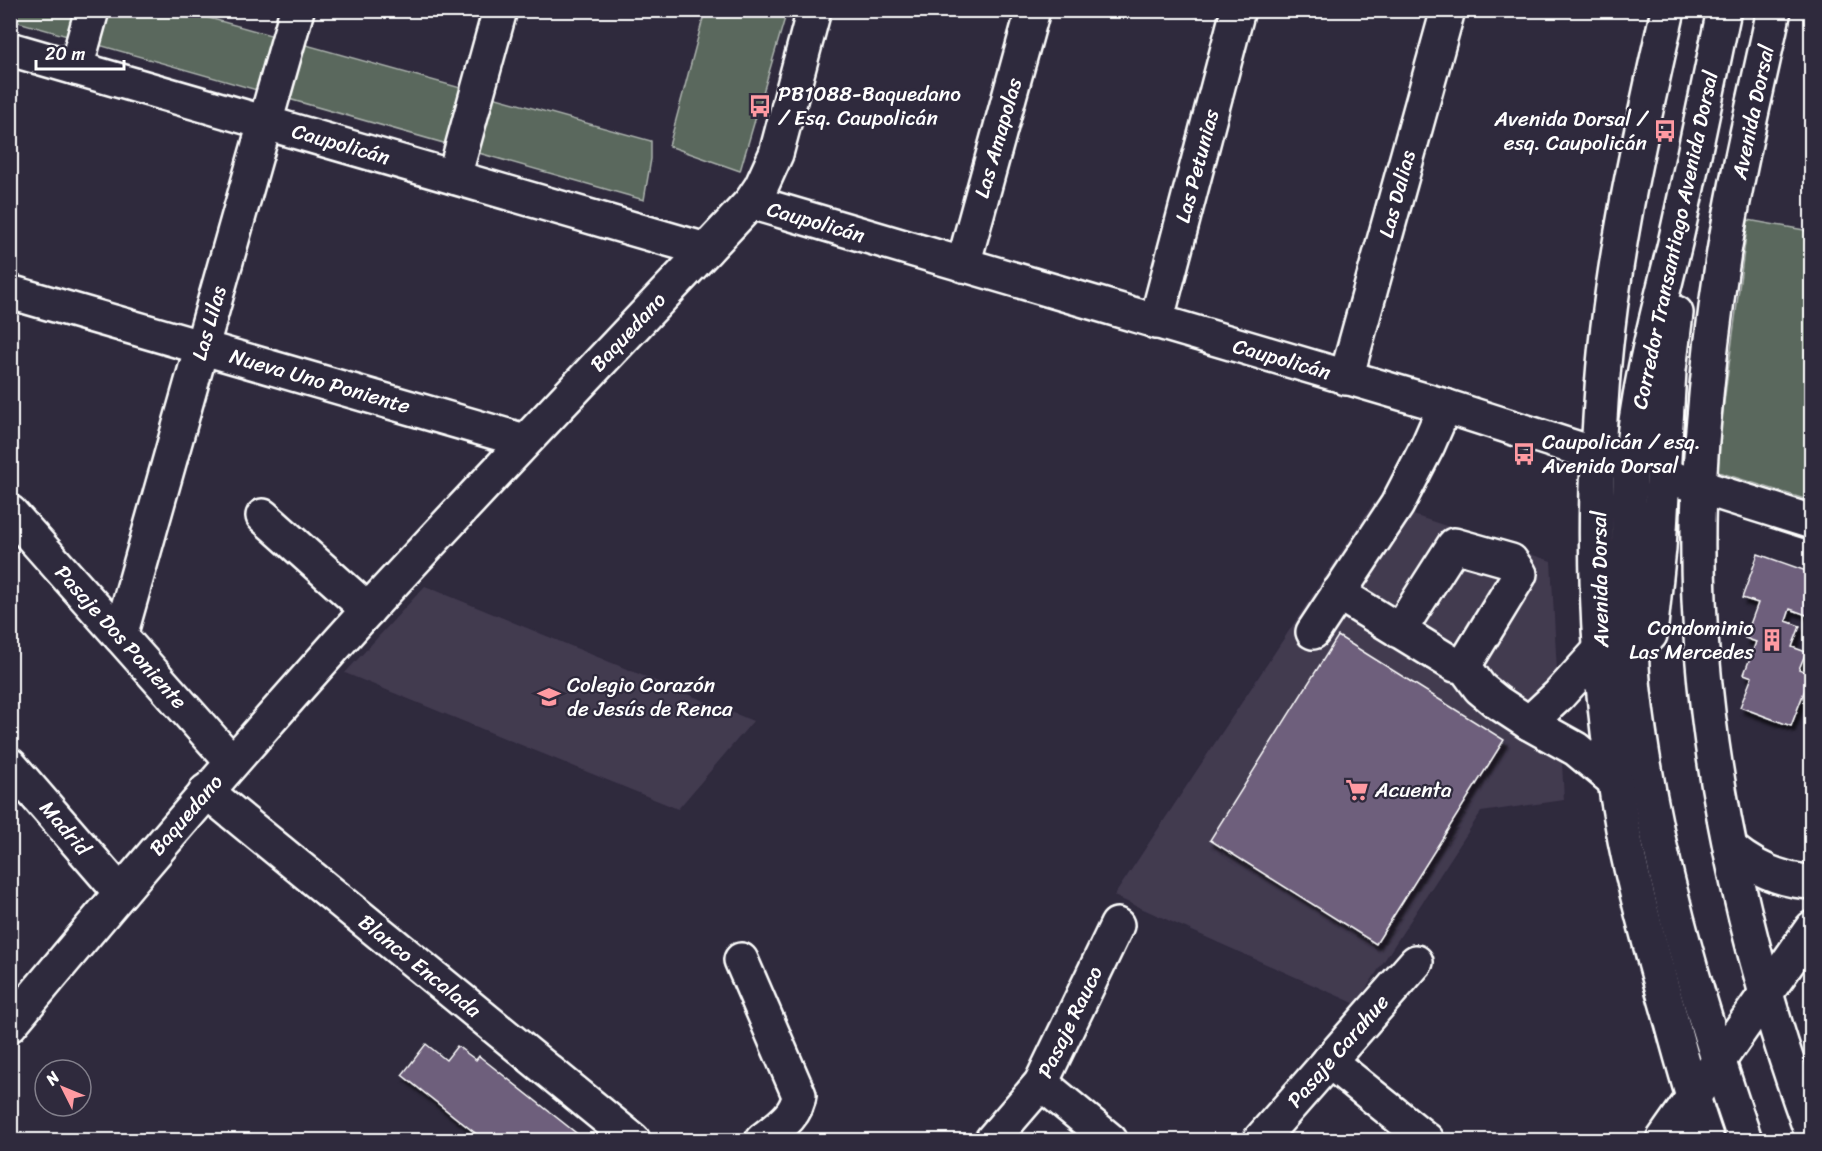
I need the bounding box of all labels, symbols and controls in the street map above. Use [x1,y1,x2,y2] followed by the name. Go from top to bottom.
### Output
[36,33,124,71] scale bar
[45,38,85,70] text: 20 m
[1720,40,1786,184] street label: Avenida Dorsal
[1621,66,1730,413] street label: Corredor Transantiago Avenida Dorsal
[963,73,1033,203] street label: Las Amapolas
[778,75,961,137] place label: PB1088-Baquedano / Esq. Caupolicán
[747,93,773,119] bus stop icon: PB1088-Baquedano / Esq. Caupolicán
[1494,100,1650,162] place label: Avenida Dorsal / esq. Caupolicán
[1164,105,1230,227] street label: Las Petunias
[287,112,395,176] street label: Caupolicán
[1652,118,1678,144] bus stop icon: Avenida Dorsal / esq. Caupolicán
[1367,146,1427,242] street label: Las Dalias
[762,190,870,254] street label: Caupolicán
[180,281,238,365] street label: Las Lilas
[580,283,676,381] street label: Baquedano
[1228,327,1336,391] street label: Caupolicán
[225,337,415,425] street label: Nueva Uno Poniente
[1541,423,1701,485] place label: Caupolicán / esq. Avenida Dorsal
[1511,441,1537,467] bus stop icon: Caupolicán / esq. Avenida Dorsal
[1580,509,1620,649] street label: Avenida Dorsal
[45,556,197,718] street label: Pasaje Dos Poniente
[1629,609,1754,671] place label: Condominio Las Mercedes
[1759,627,1785,653] building icon: Condominio Las Mercedes
[567,666,733,728] place label: Colegio Corazón de Jesús de Renca
[536,684,562,710] school or university icon: Colegio Corazón de Jesús de Renca
[139,765,233,865] street label: Baquedano
[1374,771,1452,809] place label: Acuenta
[1344,777,1370,803] supermarket icon: Acuenta
[30,791,102,866] street label: Madrid
[350,904,491,1028] street label: Blanco Encalada
[1026,959,1114,1085] street label: Pasaje Rauco
[1277,985,1399,1117] street label: Pasaje Carahue
[33,1058,93,1118] north arrow
[37,1064,67,1093] text: N

